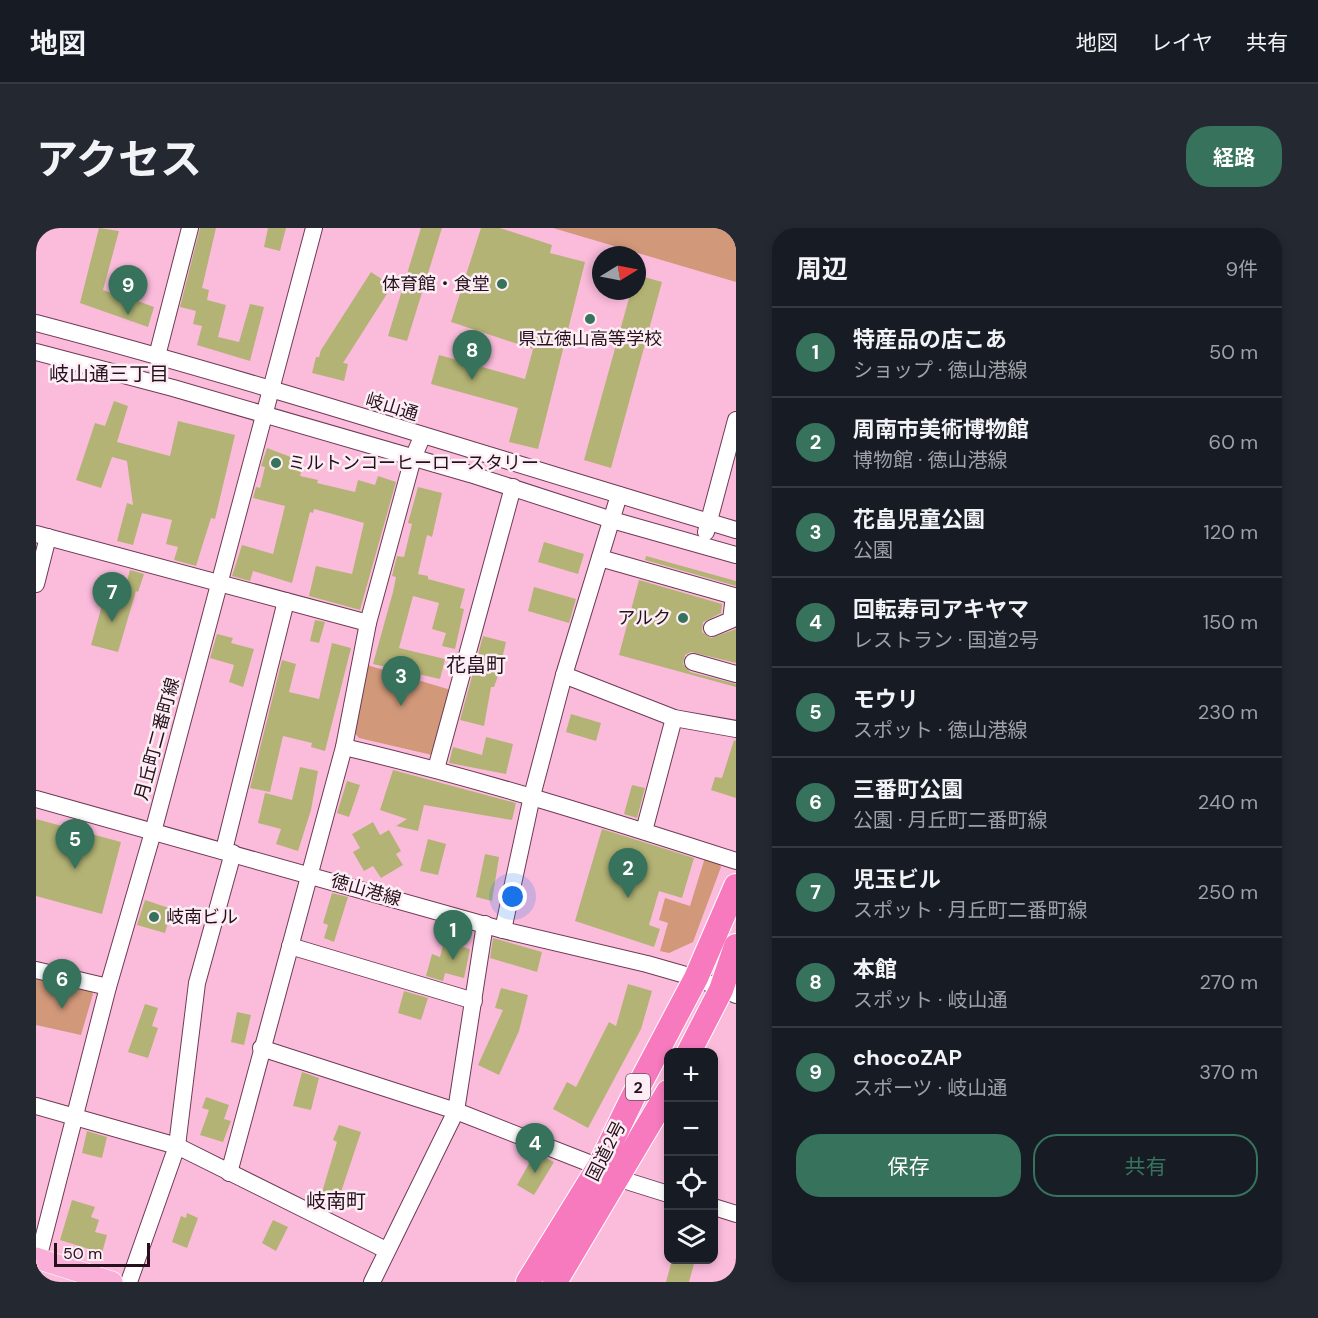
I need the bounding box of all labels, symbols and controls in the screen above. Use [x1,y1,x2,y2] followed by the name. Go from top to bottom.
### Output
[30,25,86,62] text: 地図
[1076,29,1118,57] text: 地図
[1151,29,1213,57] text: レイヤ
[1246,29,1288,57] text: 共有
[1186,126,1282,187] button: 経路
[36,132,202,187] text: アクセス
[592,246,646,300] north arrow
[796,252,848,286] text: 周辺
[1225,256,1258,282] text: 9件
[108,266,148,315] pin: 9
[382,272,490,296] place label: 体育館・食堂
[495,277,509,291] marker: 体育館・食堂
[583,312,597,326] marker: 県立徳山高等学校
[853,325,1007,354] text: 特産品の店こあ
[518,327,662,351] place label: 県立徳山高等学校
[452,330,492,380] pin: 8
[812,339,819,365] text: 1
[1209,339,1258,365] text: 50 m
[853,357,1028,383] text: ショップ · 徳山港線
[49,361,169,387] district label: 岐山通三丁目
[363,388,421,426] street label: 岐山通
[853,415,1029,444] text: 周南市美術博物館
[810,429,821,455] text: 2
[1209,429,1258,455] text: 60 m
[853,447,1008,473] text: 博物館 · 徳山港線
[288,451,539,475] place label: ミルトンコーヒーロースタリー
[269,456,283,470] marker: ミルトンコーヒーロースタリー
[853,505,985,534] text: 花畠児童公園
[809,519,822,545] text: 3
[1204,519,1258,545] text: 120 m
[853,537,893,563] text: 公園
[92,572,132,622] pin: 7
[853,595,1029,624] text: 回転寿司アキヤマ
[617,606,671,630] place label: アルク
[809,609,822,635] text: 4
[1203,609,1258,635] text: 150 m
[676,611,690,625] marker: アルク
[853,627,1039,653] text: レストラン · 国道2号
[446,652,506,678] district label: 花畠町
[382,656,421,706] pin: 3
[129,675,185,803] street label: 月丘町二番町線
[853,685,919,714] text: モウリ
[809,699,822,725] text: 5
[1198,699,1258,725] text: 230 m
[853,717,1028,743] text: スポット · 徳山港線
[853,775,963,804] text: 三番町公園
[809,789,822,815] text: 6
[1198,789,1258,815] text: 240 m
[853,807,1048,833] text: 公園 · 月丘町二番町線
[56,820,94,869] pin: 5
[608,848,648,898] pin: 2
[853,865,941,894] text: 児玉ビル
[328,869,404,911] street label: 徳山港線
[810,879,821,905] text: 7
[1197,879,1258,905] text: 250 m
[498,882,527,911] your location
[853,897,1088,923] text: スポット · 月丘町二番町線
[166,905,238,929] place label: 岐南ビル
[147,910,161,924] marker: 岐南ビル
[434,910,472,960] pin: 1
[853,955,897,984] text: 本館
[42,960,82,1009] pin: 6
[809,969,822,995] text: 8
[1200,969,1258,995] text: 270 m
[853,987,1008,1013] text: スポット · 岐山通
[853,1043,962,1072] text: chocoZAP
[664,1048,718,1264] map controls
[664,1048,718,1102] button: +
[809,1059,822,1085] text: 9
[1199,1059,1258,1085] text: 370 m
[626,1074,650,1100] road number: 2
[853,1075,1007,1101] text: スポーツ · 岐山通
[664,1102,718,1156] button: −
[581,1117,631,1185] street label: 国道2号
[516,1124,554,1173] pin: 4
[796,1134,1021,1197] button: 保存
[1033,1134,1258,1197] button: 共有
[664,1156,718,1210] button: locate
[306,1188,366,1214] district label: 岐南町
[664,1210,718,1264] button: layers
[54,1240,150,1268] scale bar
[63,1243,102,1264] text: 50 m

